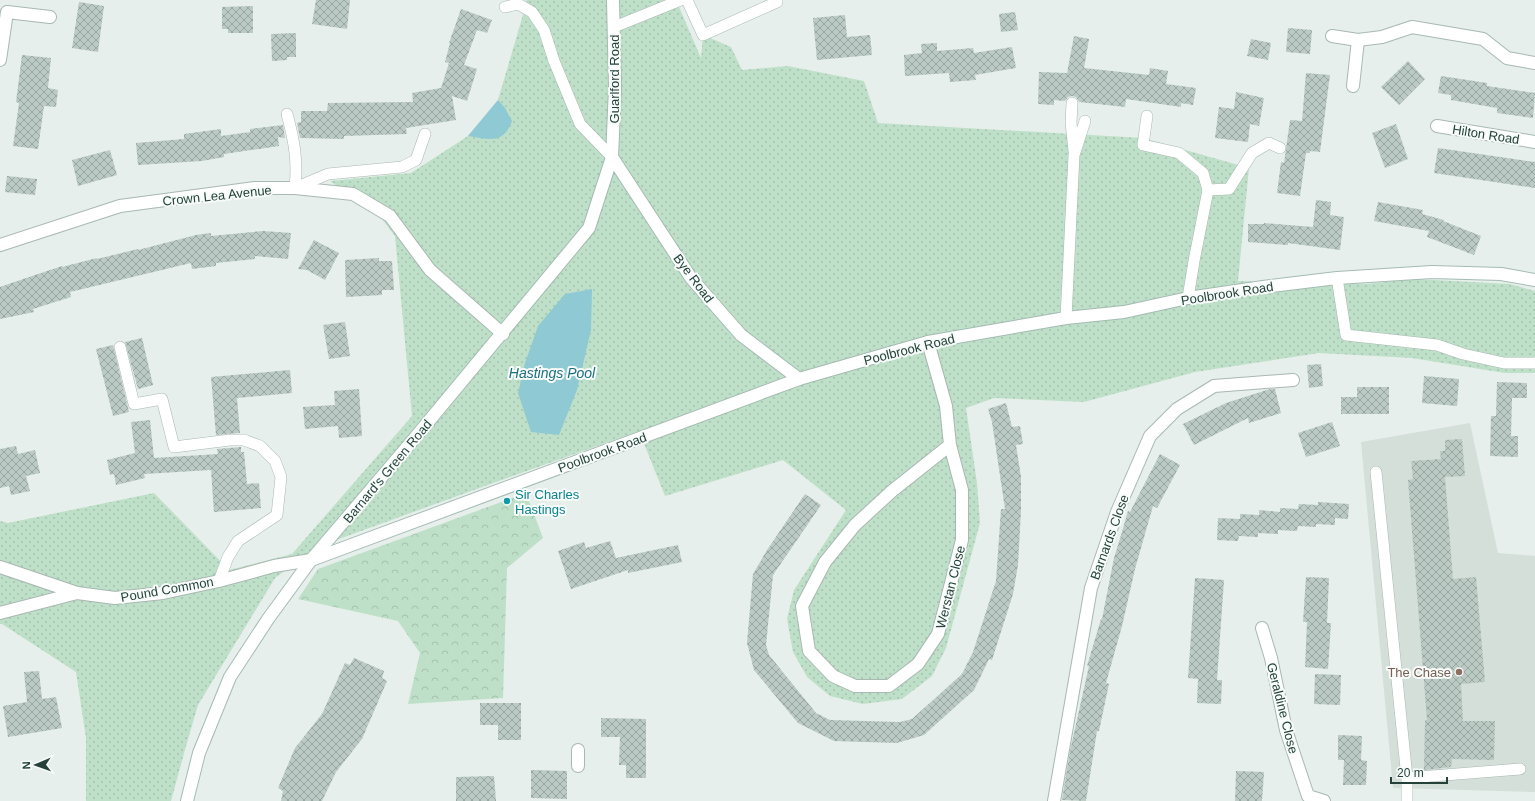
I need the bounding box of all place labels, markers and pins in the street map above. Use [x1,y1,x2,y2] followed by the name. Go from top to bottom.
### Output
[515,487,580,517] place label: Sir Charles Hastings
[502,496,512,506] marker: Sir Charles Hastings
[1387,665,1451,680] place label: The Chase
[1454,667,1464,677] marker: The Chase

